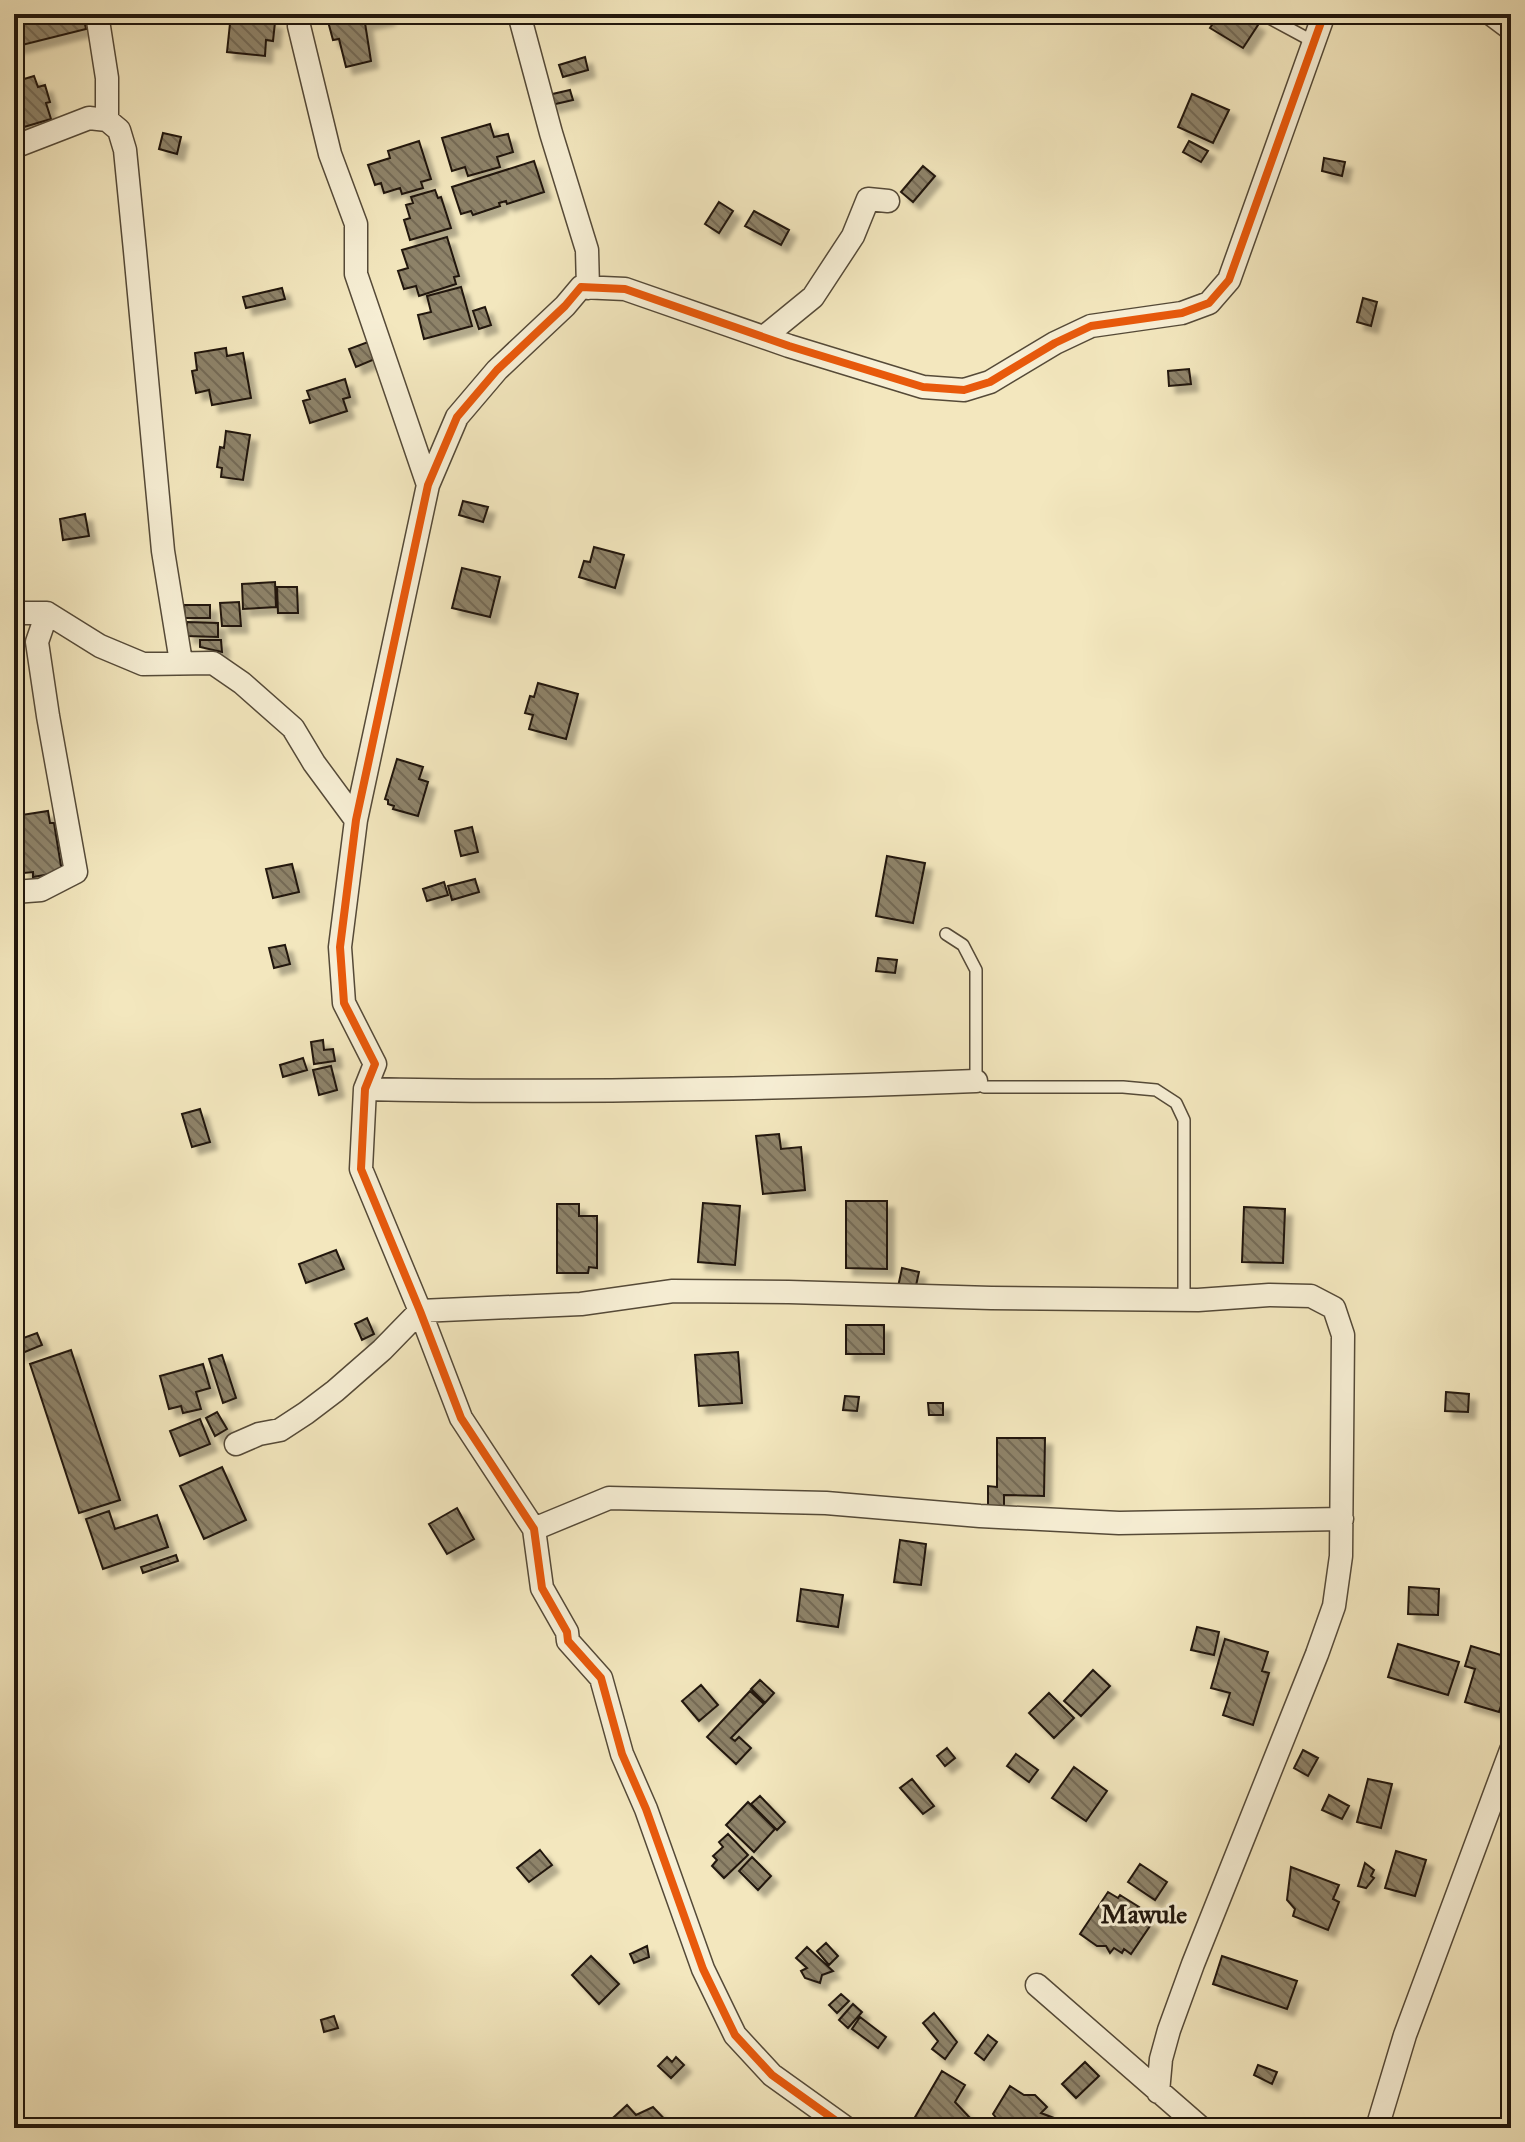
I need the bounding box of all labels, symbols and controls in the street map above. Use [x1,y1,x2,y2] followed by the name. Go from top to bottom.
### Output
[1101,1898,1187,1930] district label: Mawule

